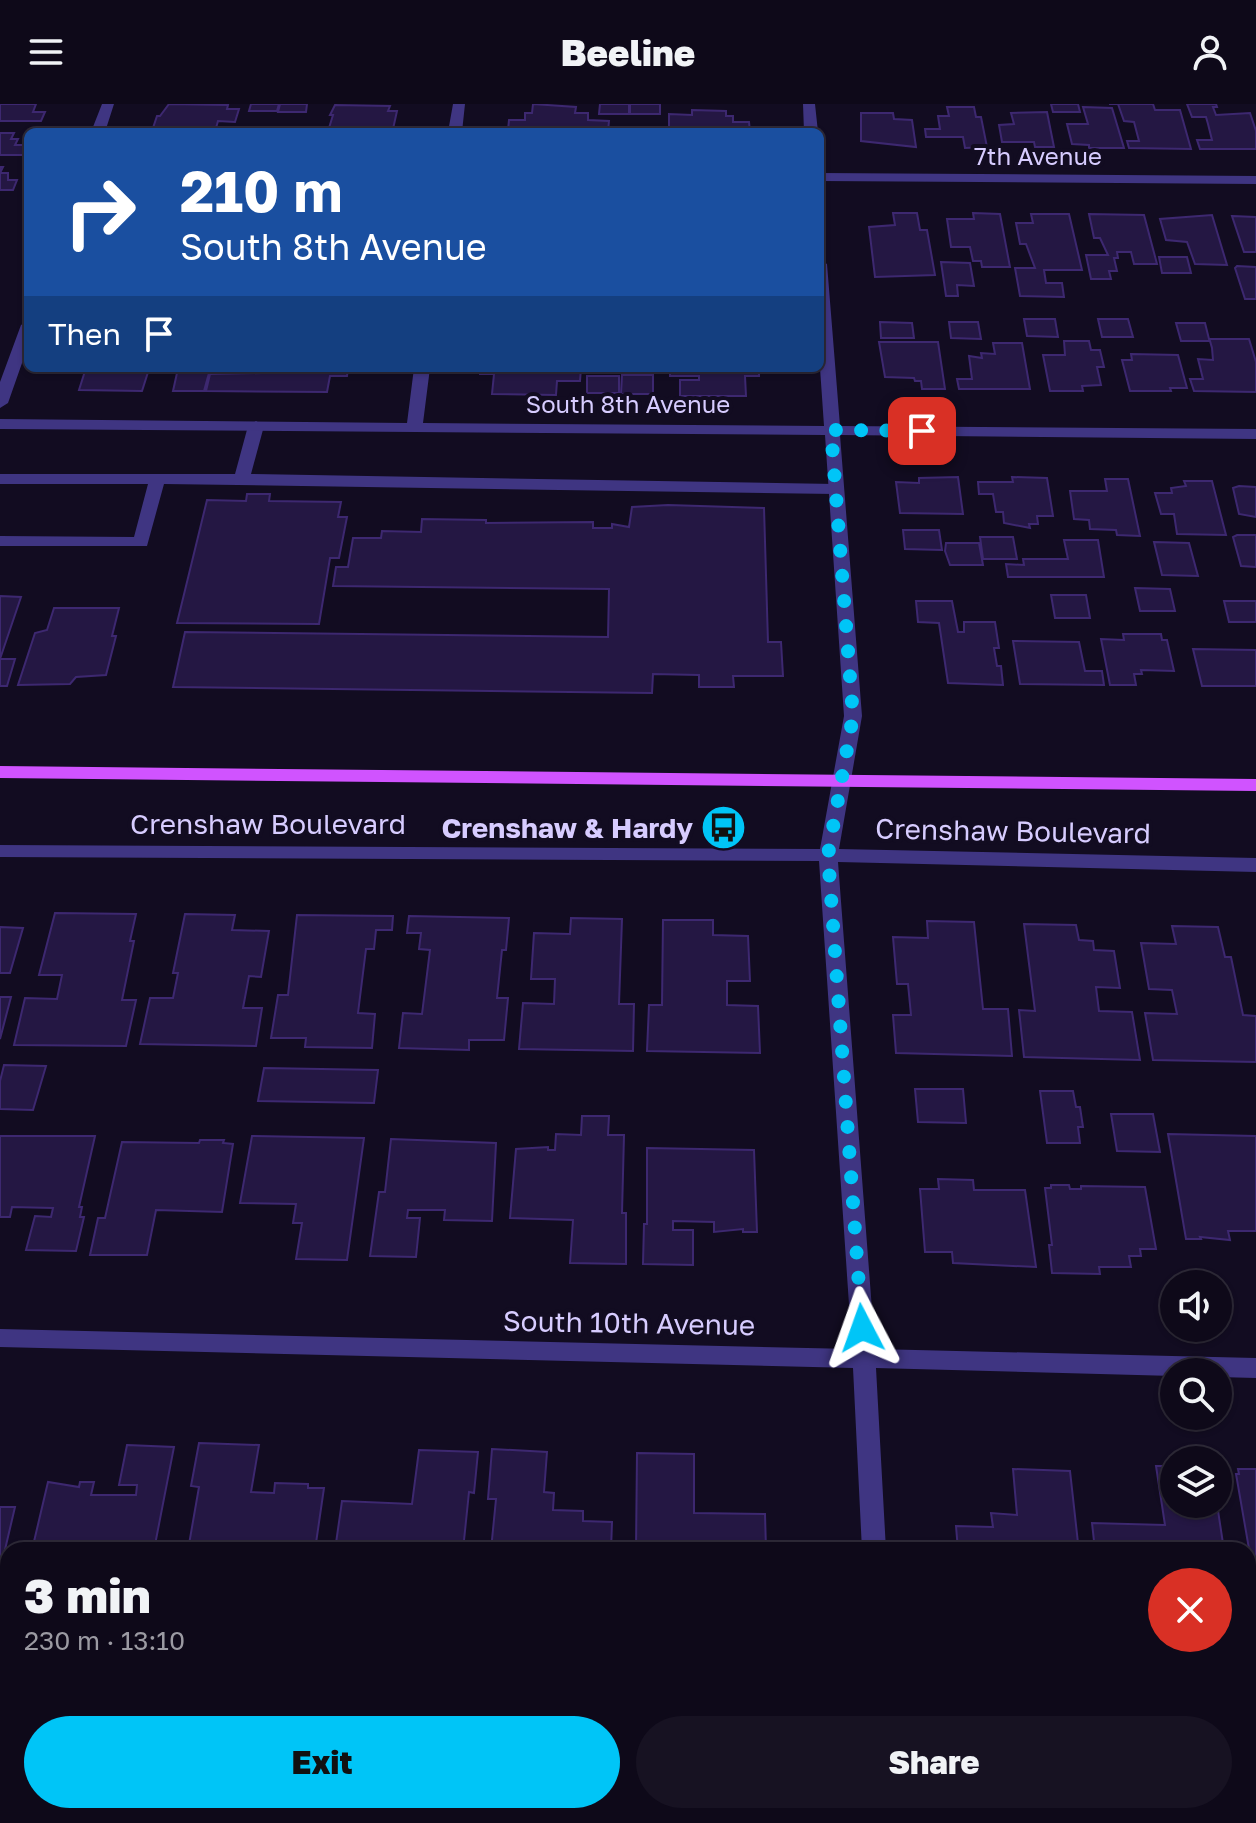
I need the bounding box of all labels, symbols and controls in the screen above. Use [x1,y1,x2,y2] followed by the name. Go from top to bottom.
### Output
[24,30,68,74] icon: menu
[1188,30,1232,74] icon: person
[561,31,695,74] text: Beeline
[974,141,1102,170] street label: 7th Avenue
[180,157,342,224] text: 210 m
[48,160,152,264] icon: right
[180,225,487,268] text: South 8th Avenue
[137,312,181,356] icon: arrive
[48,316,121,352] text: Then
[526,389,730,418] street label: South 8th Avenue
[888,397,956,465] pin
[900,409,944,453] icon: arrive
[700,804,748,852] bus stop icon: Crenshaw & Hardy
[130,807,406,840] street label: Crenshaw Boulevard
[441,811,693,844] place label: Crenshaw & Hardy
[875,812,1151,849] street label: Crenshaw Boulevard
[1160,1270,1232,1518] map controls
[1160,1270,1232,1342] button: sound
[820,1286,904,1370] position arrow
[503,1304,755,1341] street label: South 10th Avenue
[1160,1358,1232,1430] button: search
[1160,1446,1232,1518] button: layers
[24,1566,151,1624] text: 3 min
[1148,1568,1232,1652] button: close
[24,1625,185,1656] text: 230 m · 13:10
[24,1716,620,1808] button: Exit
[636,1716,1232,1808] button: Share

